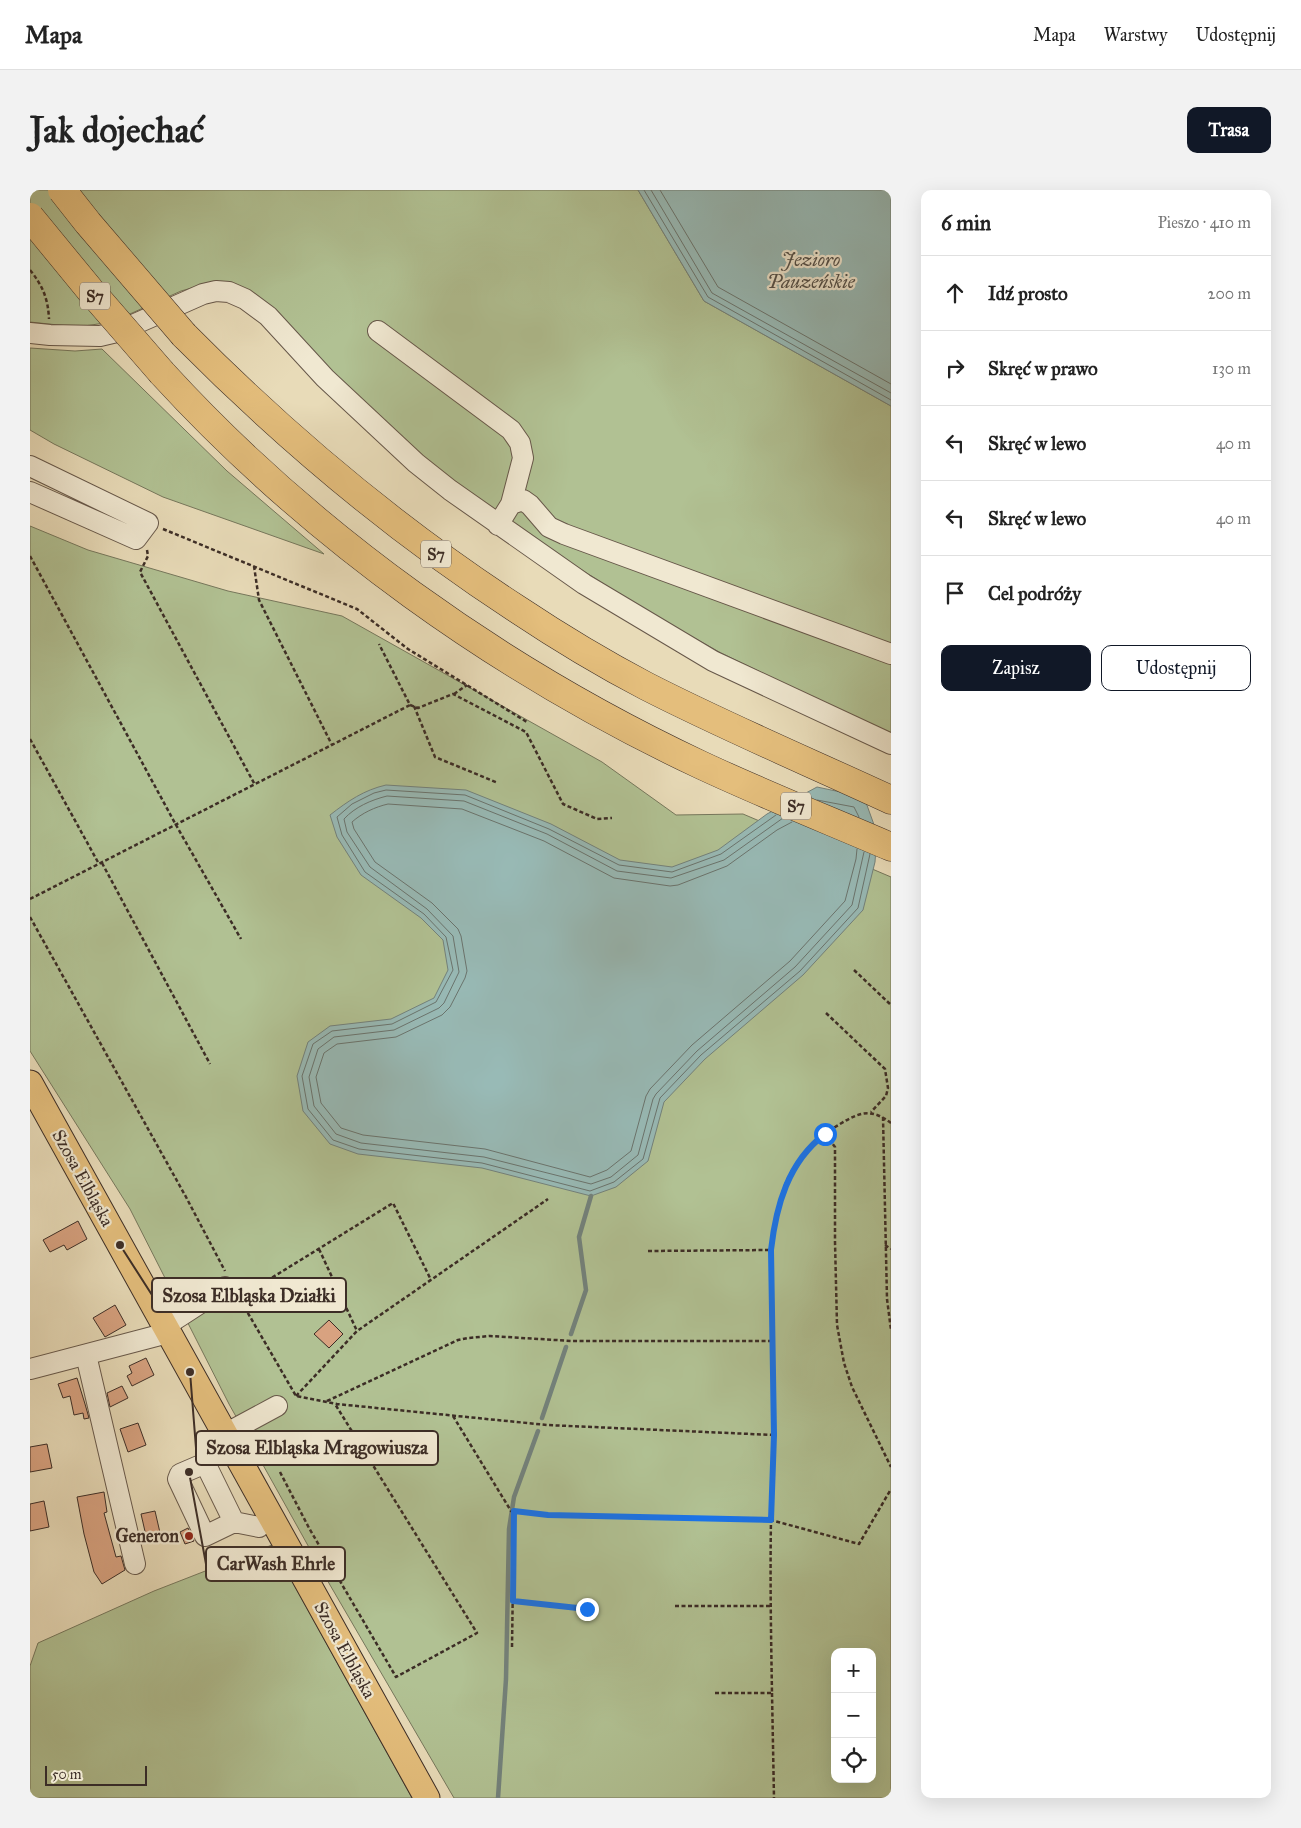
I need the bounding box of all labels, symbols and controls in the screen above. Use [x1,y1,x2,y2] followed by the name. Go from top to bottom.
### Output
[25,20,82,50] text: Mapa
[1033,24,1076,46] text: Mapa
[1104,24,1167,46] text: Warstwy
[1195,24,1276,46] text: Udostępnij
[1187,107,1271,153] button: Trasa
[30,109,204,152] text: Jak dojechać
[941,210,991,236] text: 6 min
[1158,213,1251,232] text: Pieszo · 410 m
[767,248,856,293] water label: Jezioro Pauzeńskie
[941,279,969,307] icon: ahead
[80,282,110,310] road number: S7
[988,282,1068,305] text: Idź prosto
[1208,284,1251,303] text: 200 m
[941,354,969,382] icon: right
[988,357,1098,380] text: Skręć w prawo
[1212,359,1251,378] text: 130 m
[941,429,969,457] icon: left
[988,432,1086,455] text: Skręć w lewo
[1216,434,1251,453] text: 40 m
[941,504,969,532] icon: left
[988,507,1086,530] text: Skręć w lewo
[1216,509,1251,528] text: 40 m
[421,540,451,568] road number: S7
[941,579,969,607] icon: arrive
[988,582,1081,605] text: Cel podróży
[941,645,1091,691] button: Zapisz
[1101,645,1251,691] button: Udostępnij
[781,792,811,820] road number: S7
[814,1123,837,1146] route start
[47,1126,119,1231] street label: Szosa Elbląska
[152,1278,346,1312] callout: Szosa Elbląska Działki
[162,1284,337,1307] text: Szosa Elbląska Działki
[196,1431,438,1465] callout: Szosa Elbląska Mrągowiusza
[206,1436,429,1460] text: Szosa Elbląska Mrągowiusza
[116,1525,179,1547] place label: Generon
[183,1530,195,1542] marker: Generon
[206,1547,345,1581] callout: CarWash Ehrle
[217,1552,335,1575] text: CarWash Ehrle
[309,1598,381,1703] street label: Szosa Elbląska
[576,1598,599,1621] route end
[831,1648,876,1783] map controls
[831,1648,876,1693] button: +
[831,1693,876,1738] button: −
[831,1738,876,1783] button: locate
[45,1763,148,1786] scale bar
[52,1766,81,1783] text: 50 m

